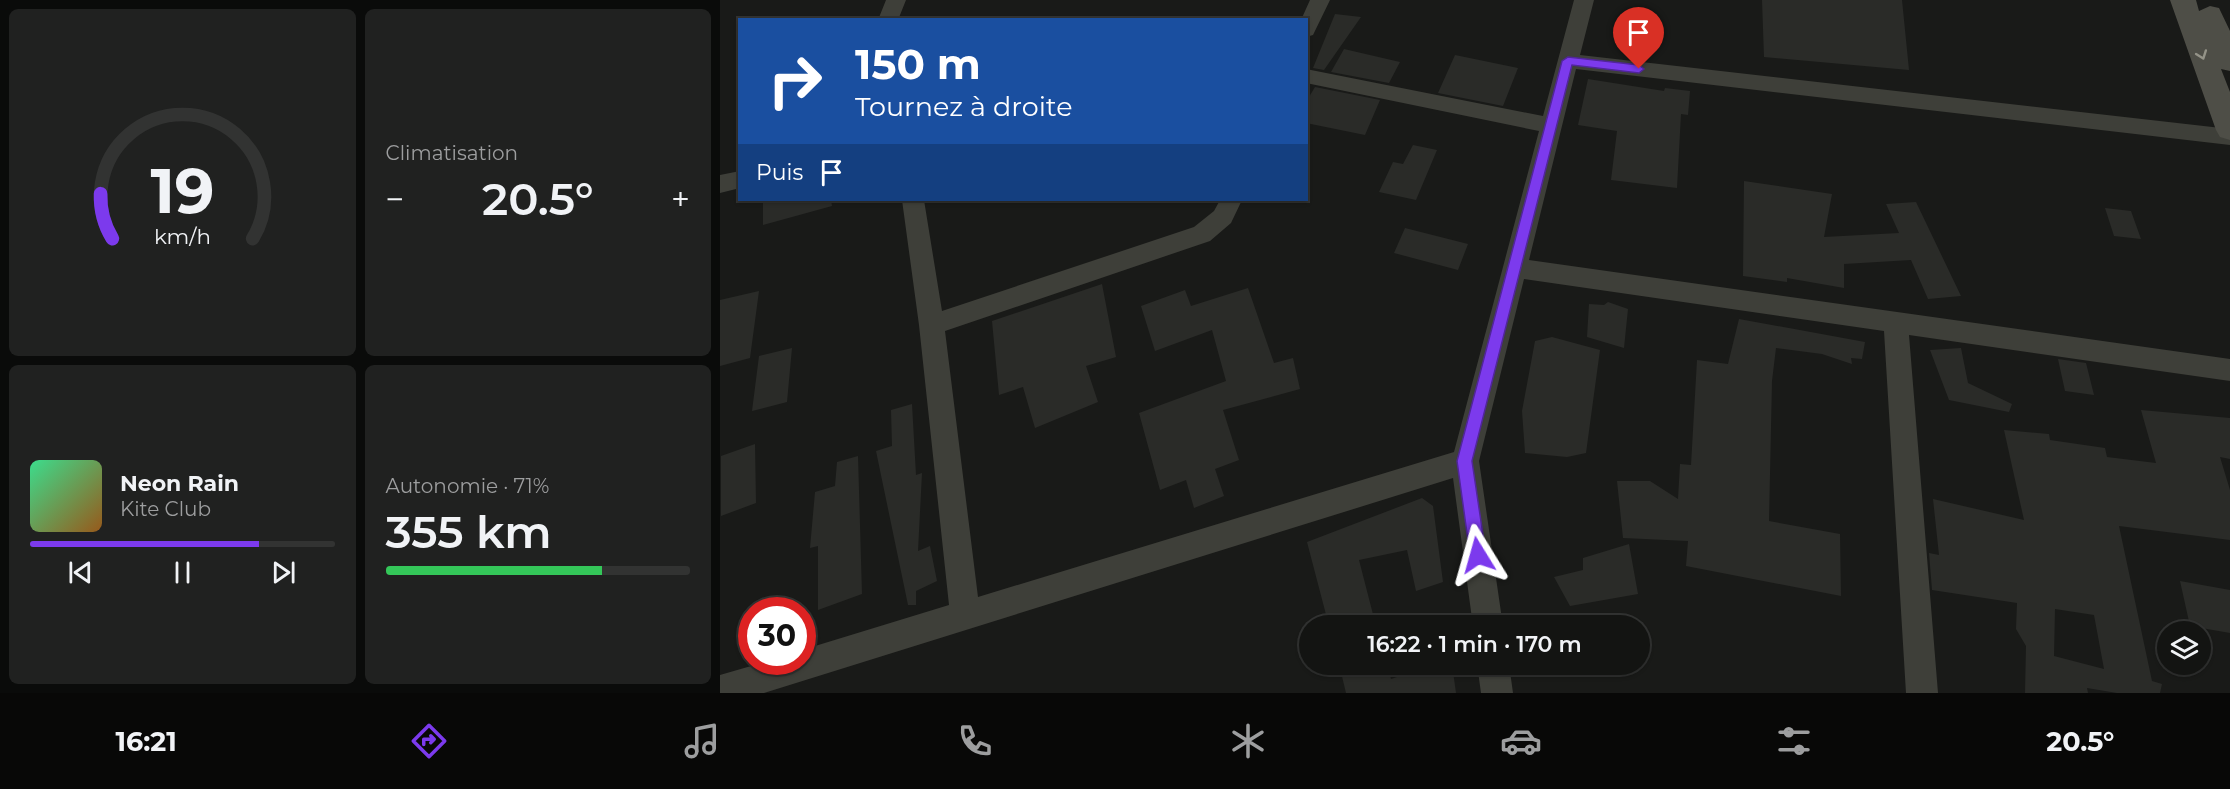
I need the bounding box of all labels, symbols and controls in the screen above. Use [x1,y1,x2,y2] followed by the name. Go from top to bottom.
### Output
[1613,7,1664,69] pin
[1622,16,1655,49] icon: arrive
[855,38,981,90] text: 150 m
[756,42,834,120] icon: right
[2195,49,2208,60] one-way arrow
[855,90,1073,123] text: Tournez à droite
[386,141,518,165] text: Climatisation
[150,153,214,229] text: 19
[815,156,848,189] icon: arrive
[756,159,803,186] text: Puis
[482,171,594,226] text: 20.5°
[386,179,404,219] text: −
[671,179,690,219] text: +
[154,224,211,250] text: km/h
[120,470,239,497] text: Neon Rain
[386,474,549,498] text: Autonomie · 71%
[120,497,211,521] text: Kite Club
[386,504,552,559] text: 355 km
[1446,523,1510,587] position arrow
[64,556,97,589] icon: previous
[166,556,199,589] icon: pause
[267,556,300,589] icon: next
[738,597,816,675] speed limit sign: 30
[2157,621,2211,675] map controls
[2157,621,2211,675] button: layers
[1367,631,1582,658] text: 16:22 · 1 min · 170 m
[408,720,450,762] icon: directions
[681,720,723,762] icon: music
[954,720,996,762] icon: phone
[1227,720,1269,762] icon: climate
[1500,720,1542,762] icon: car
[1773,720,1815,762] icon: filters
[116,725,177,758] text: 16:21
[2046,725,2114,758] text: 20.5°

